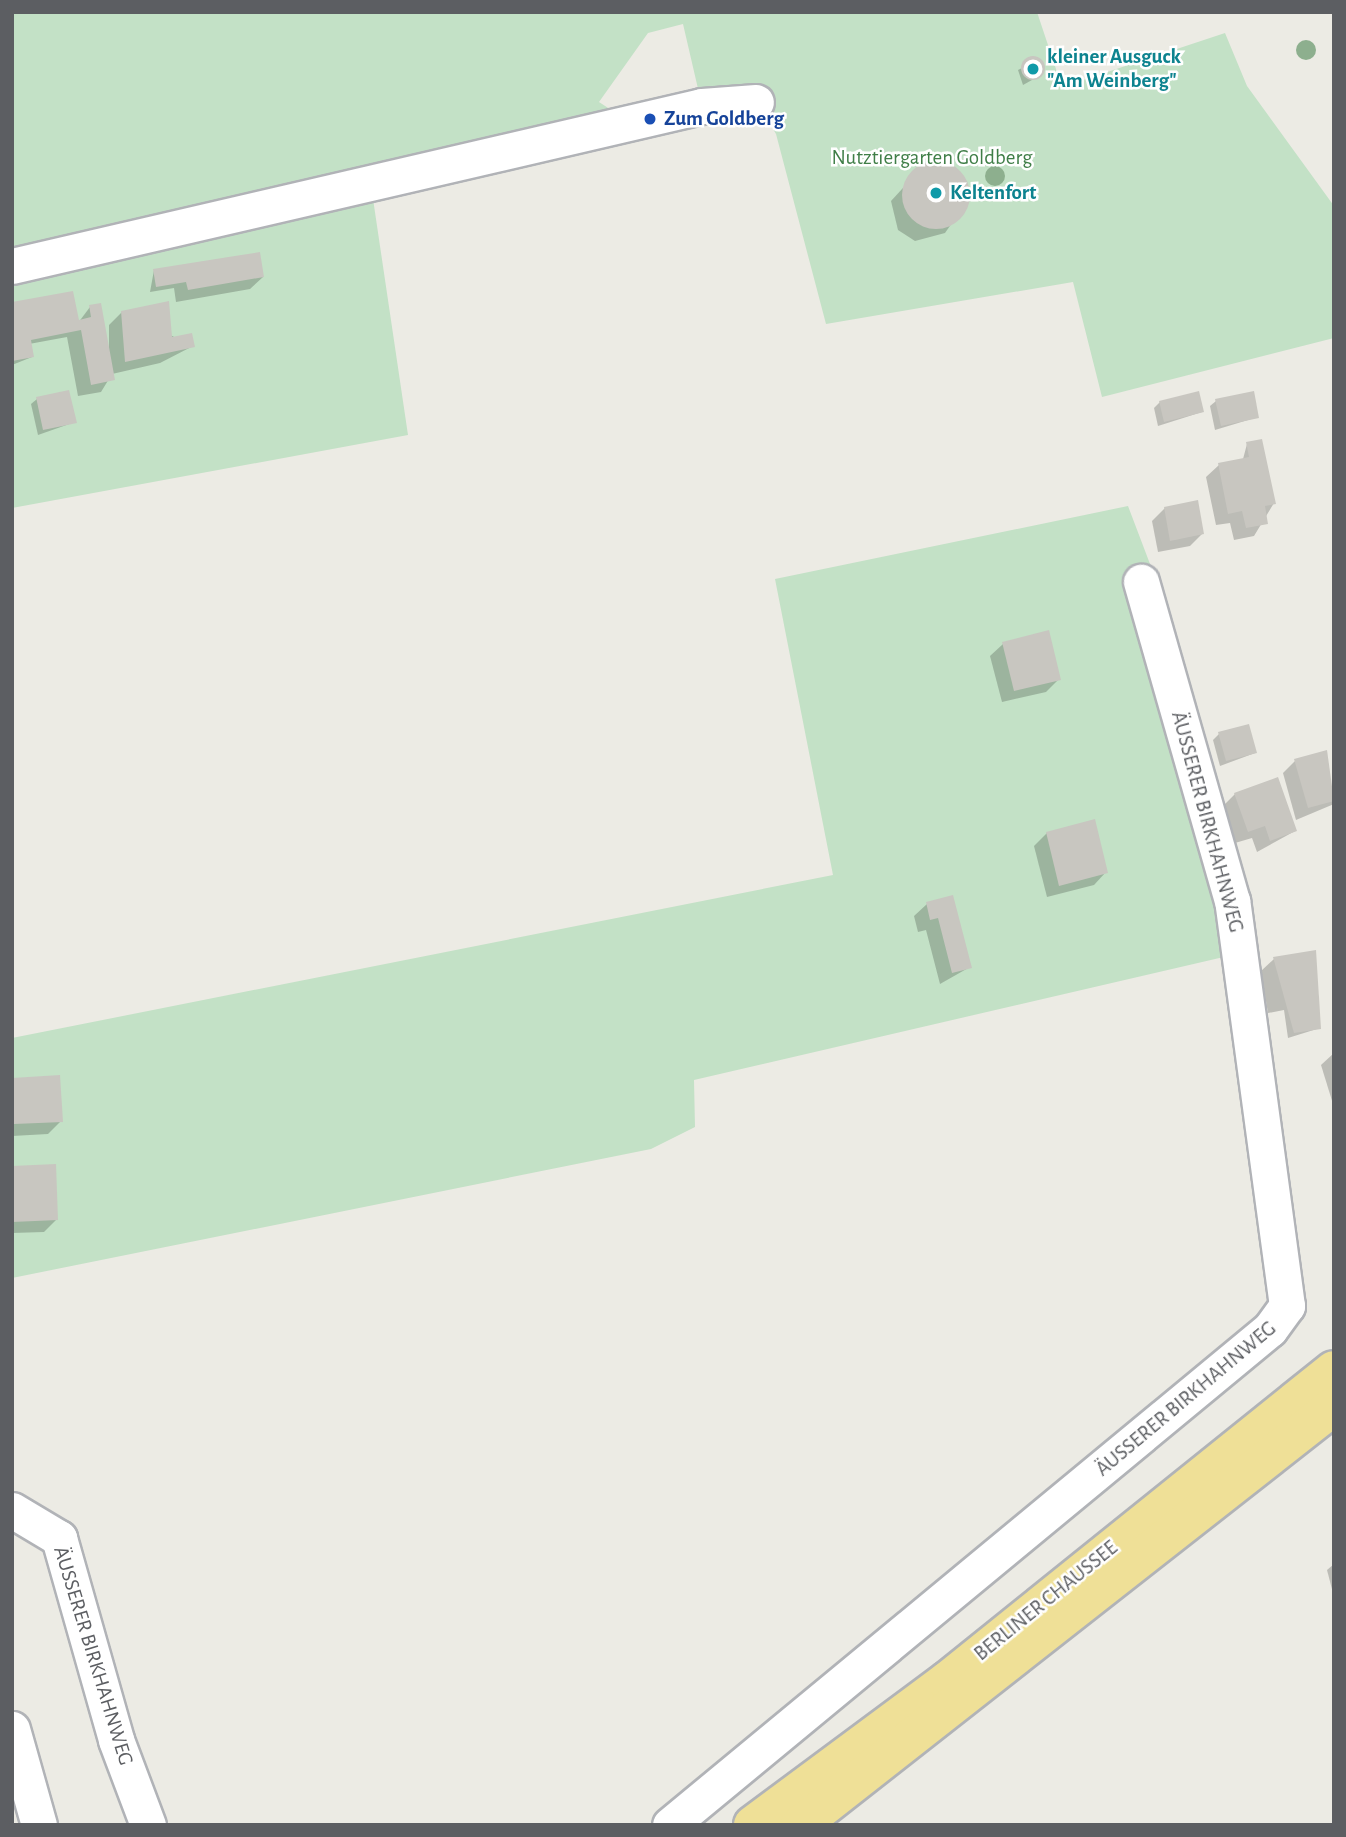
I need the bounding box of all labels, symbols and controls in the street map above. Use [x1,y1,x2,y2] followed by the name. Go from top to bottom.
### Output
[1047,44,1181,94] place label: kleiner Ausguck "Am Weinberg"
[1025,61,1041,77] marker: kleiner Ausguck "Am Weinberg"
[664,106,784,132] place label: Zum Goldberg
[642,111,658,127] marker: Zum Goldberg
[831,145,1033,171] park label: Nutztiergarten Goldberg
[950,180,1036,206] place label: Keltenfort
[928,185,944,201] marker: Keltenfort
[1165,709,1249,935] street label: ÄUSSERER BIRKHAHNWEG
[1091,1316,1281,1482] street label: ÄUSSERER BIRKHAHNWEG
[969,1535,1123,1667] street label: BERLINER CHAUSSEE
[48,1543,138,1769] street label: ÄUSSERER BIRKHAHNWEG

